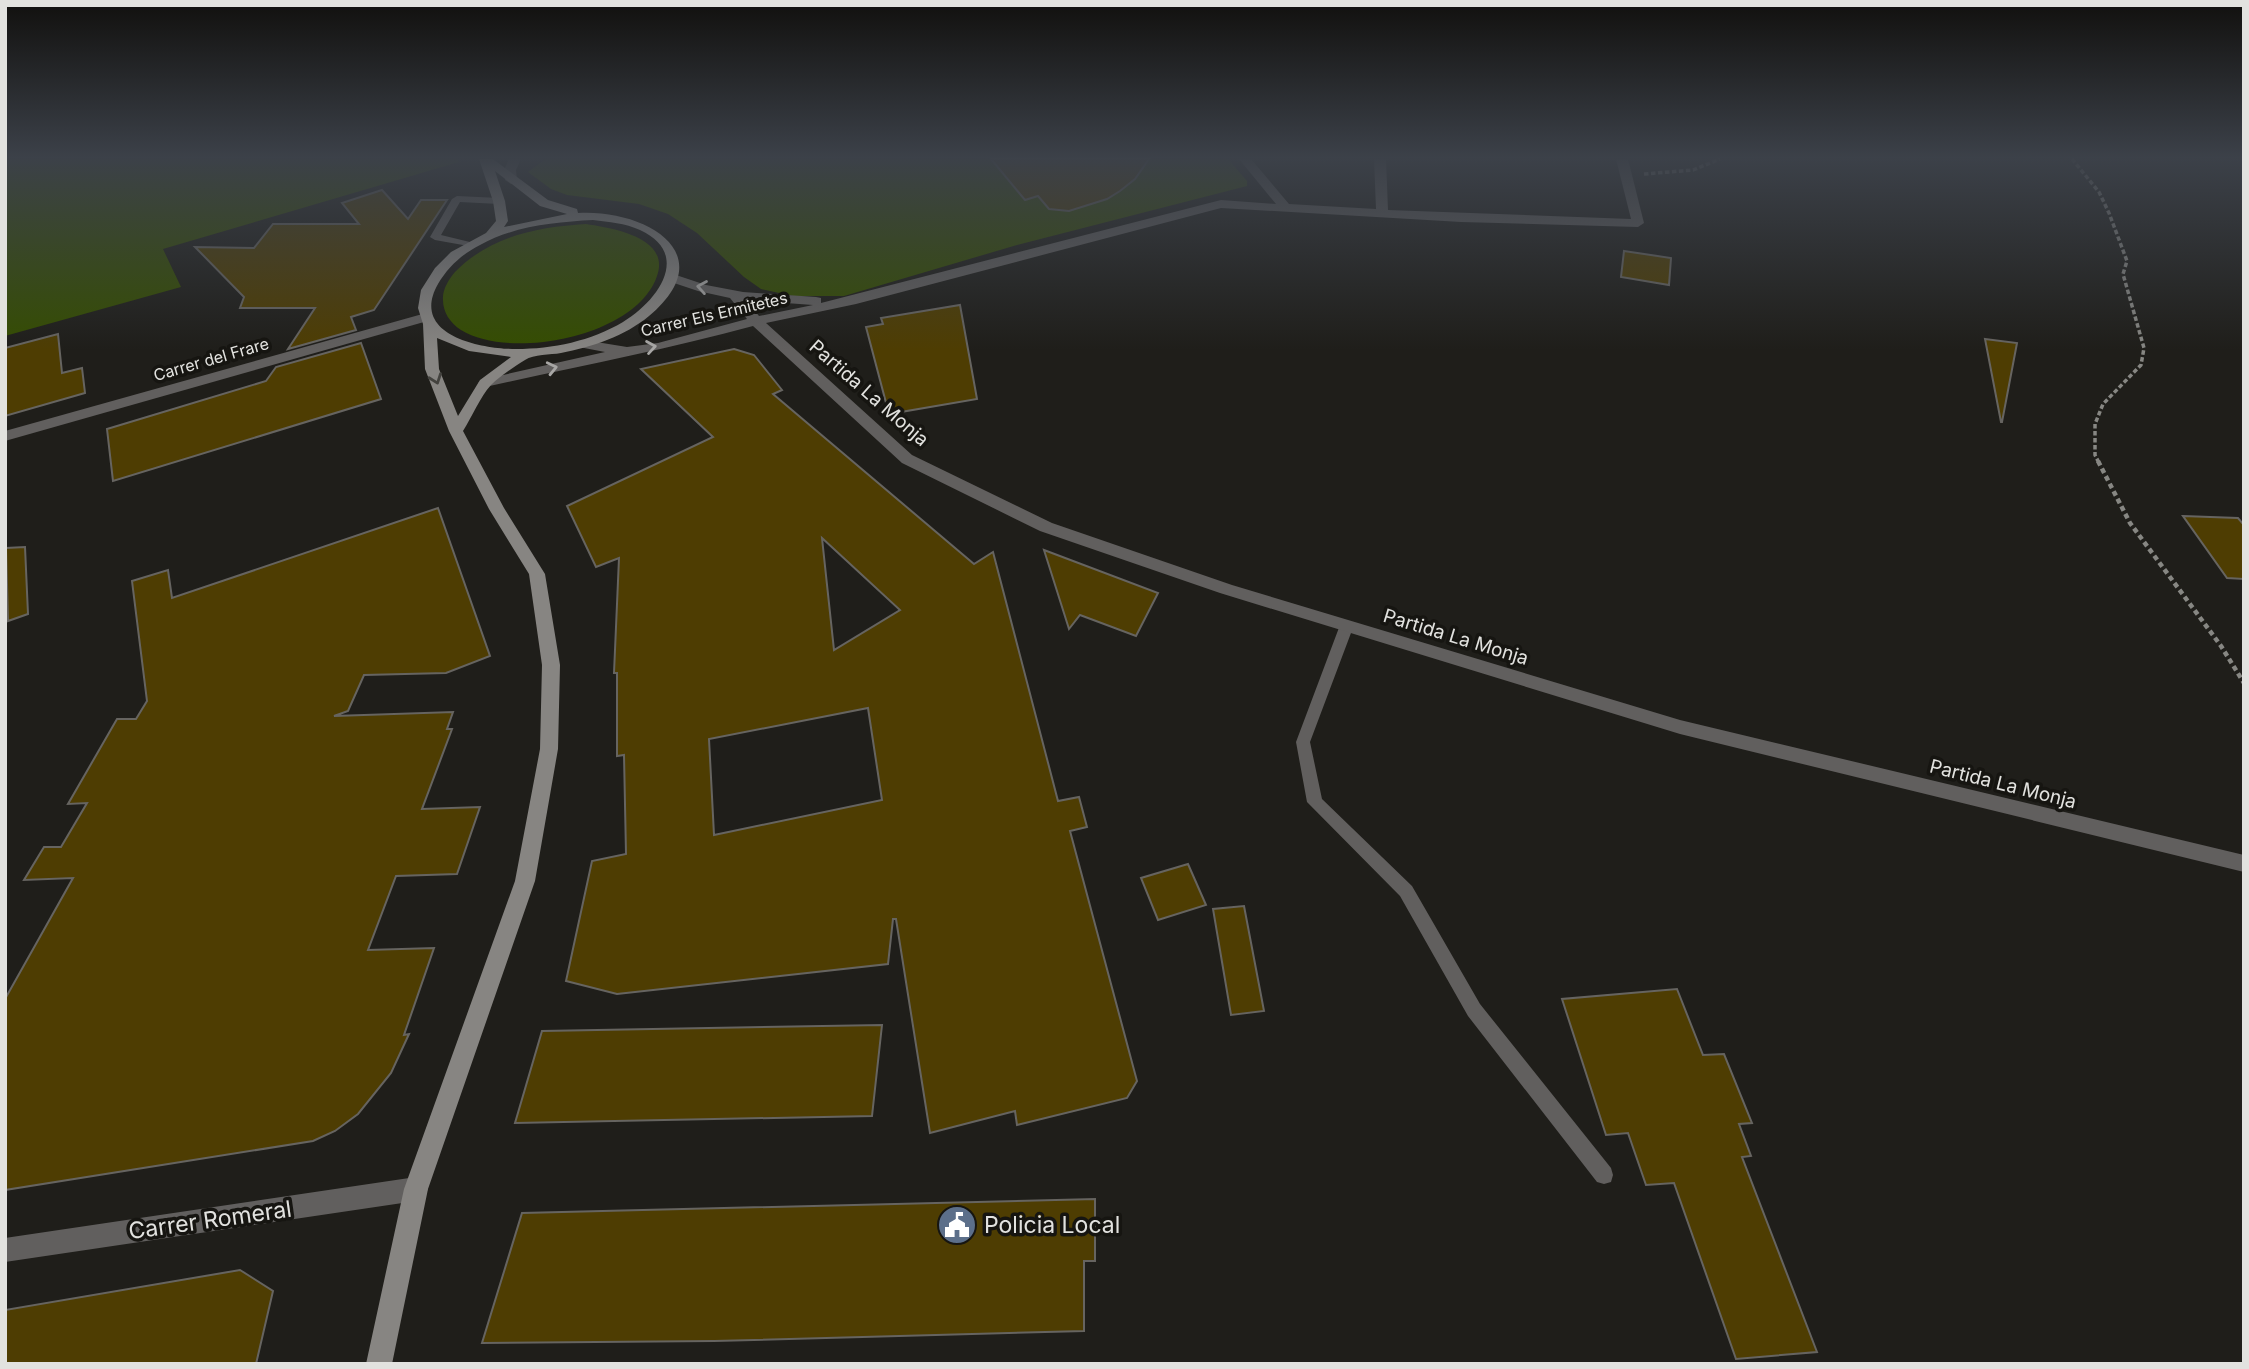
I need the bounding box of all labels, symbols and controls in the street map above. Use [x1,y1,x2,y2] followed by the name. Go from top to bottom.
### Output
[696,280,708,295] one-way arrow
[639,287,789,341] street label: Carrer Els Ermitetes
[151,333,271,385] street label: Carrer del Frare
[805,335,933,451] street label: Partida La Monja
[646,340,657,355] one-way arrow
[546,362,558,376] one-way arrow
[428,372,442,384] one-way arrow
[1381,604,1531,670] street label: Partida La Monja
[1927,755,2079,813] street label: Partida La Monja
[127,1195,293,1245] street label: Carrer Romeral
[936,1204,978,1246] public building icon: Policia Local
[984,1211,1120,1239] place label: Policia Local

